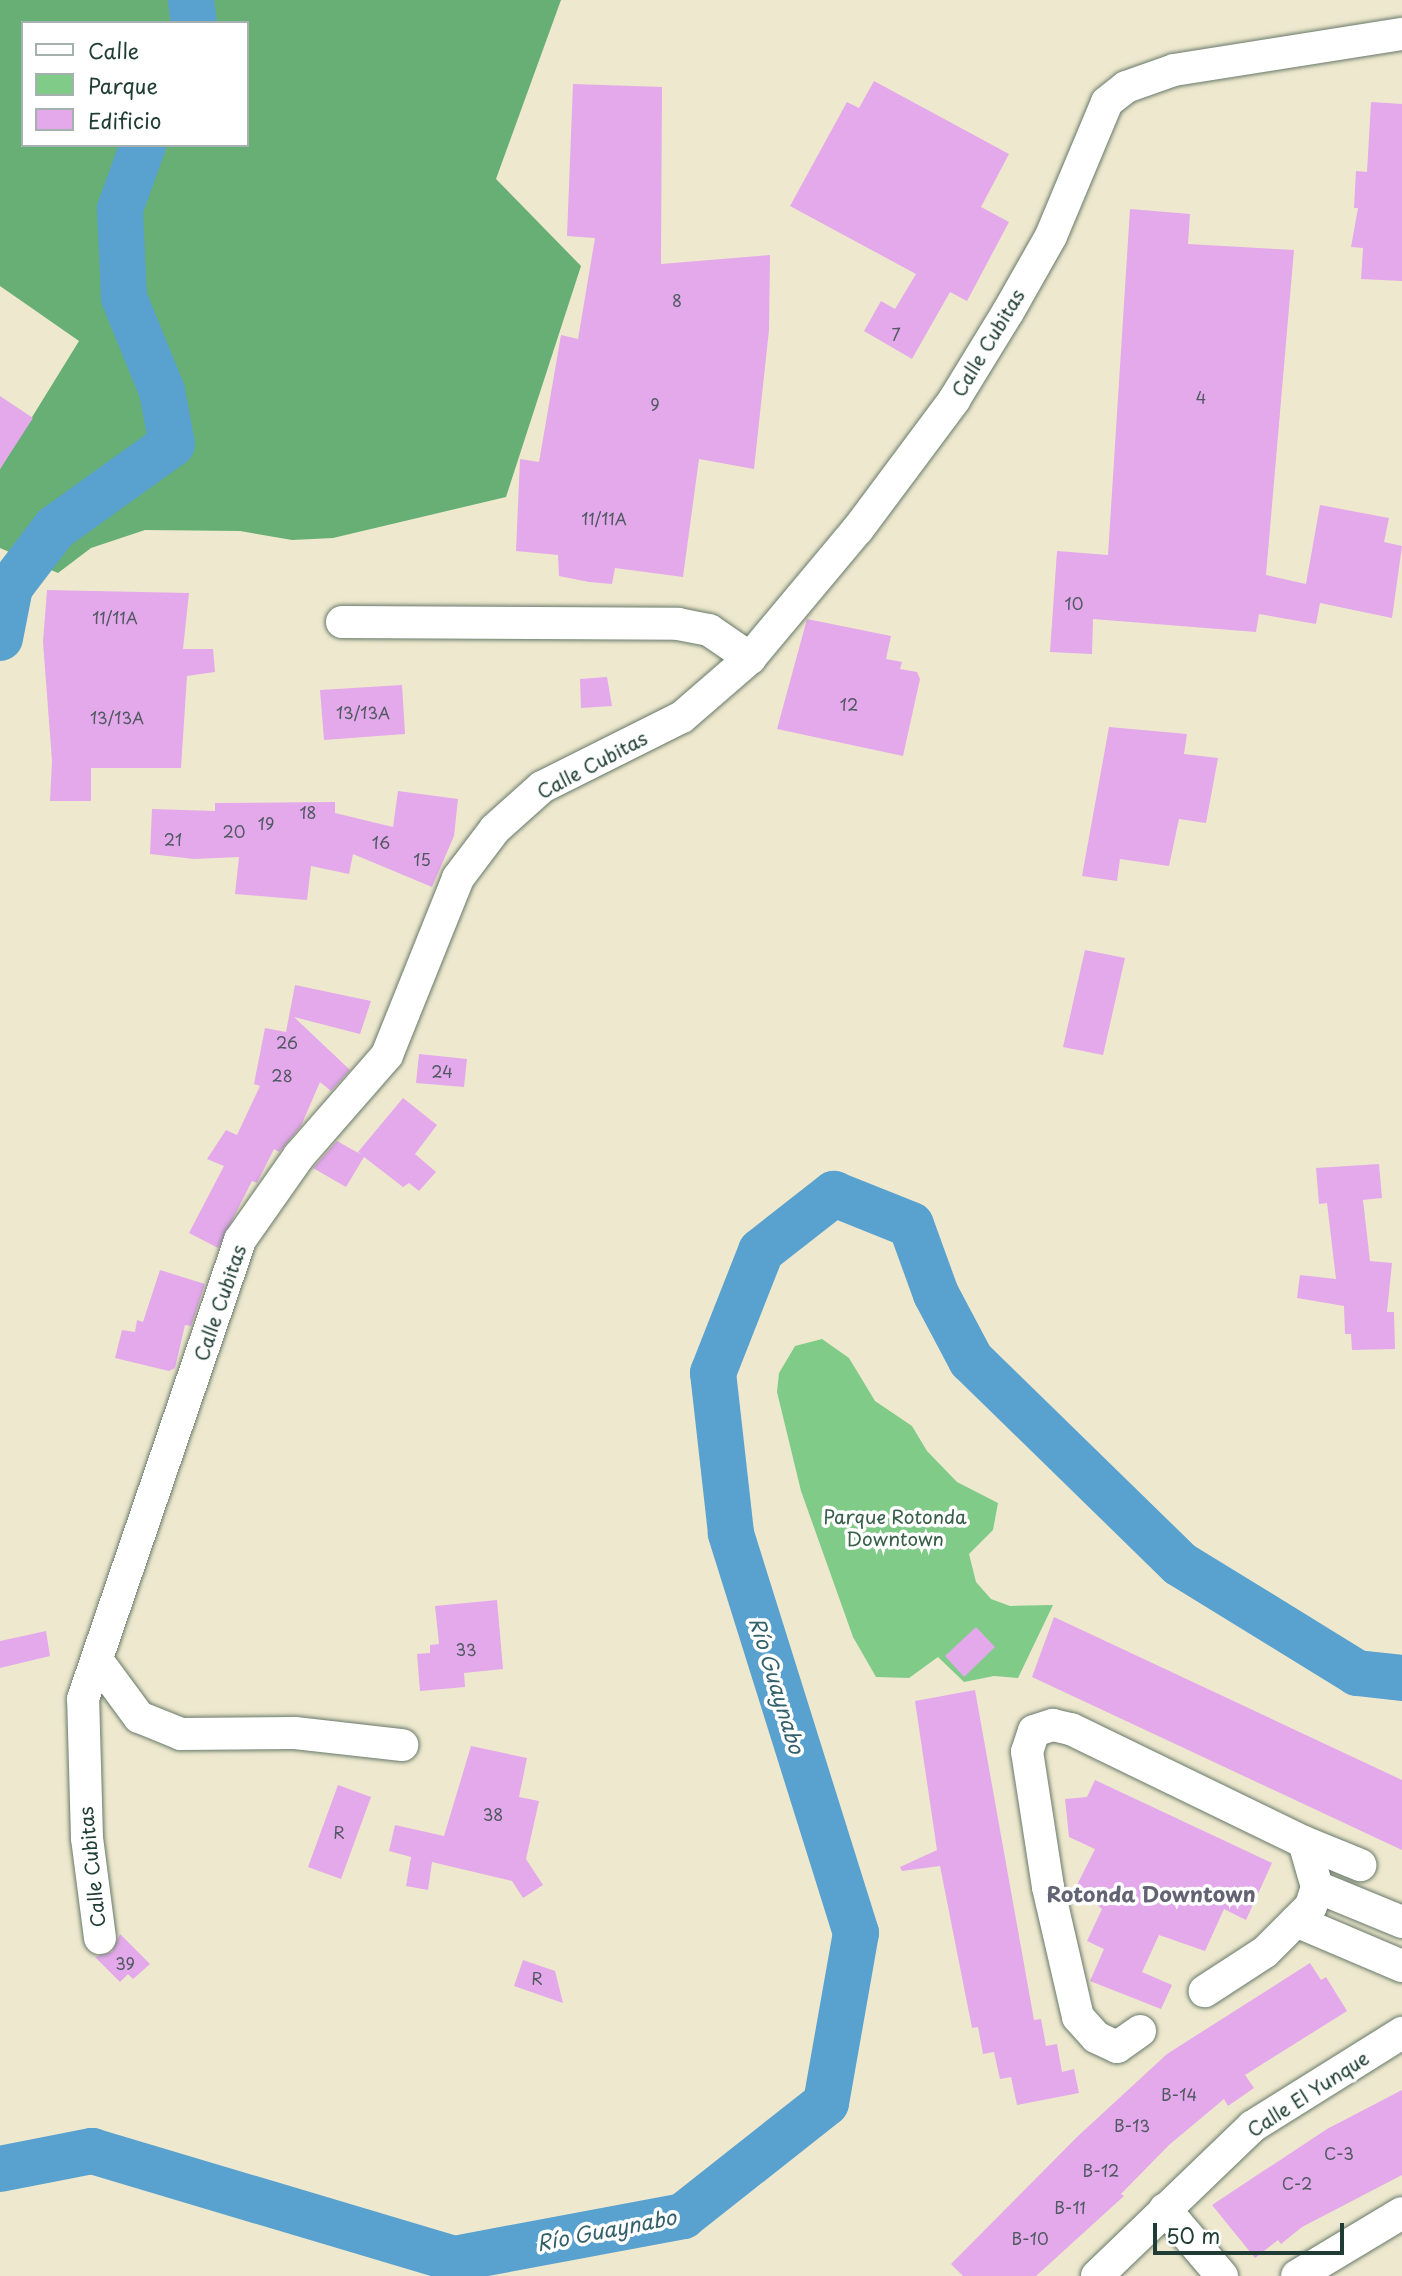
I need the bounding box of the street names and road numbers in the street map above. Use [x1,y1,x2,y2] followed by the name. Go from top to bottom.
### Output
[947,285,1029,401] street label: Calle Cubitas
[533,726,651,804] street label: Calle Cubitas
[189,1242,251,1364] street label: Calle Cubitas
[74,1805,110,1929] street label: Calle Cubitas
[1242,2046,1374,2142] street label: Calle El Yunque

